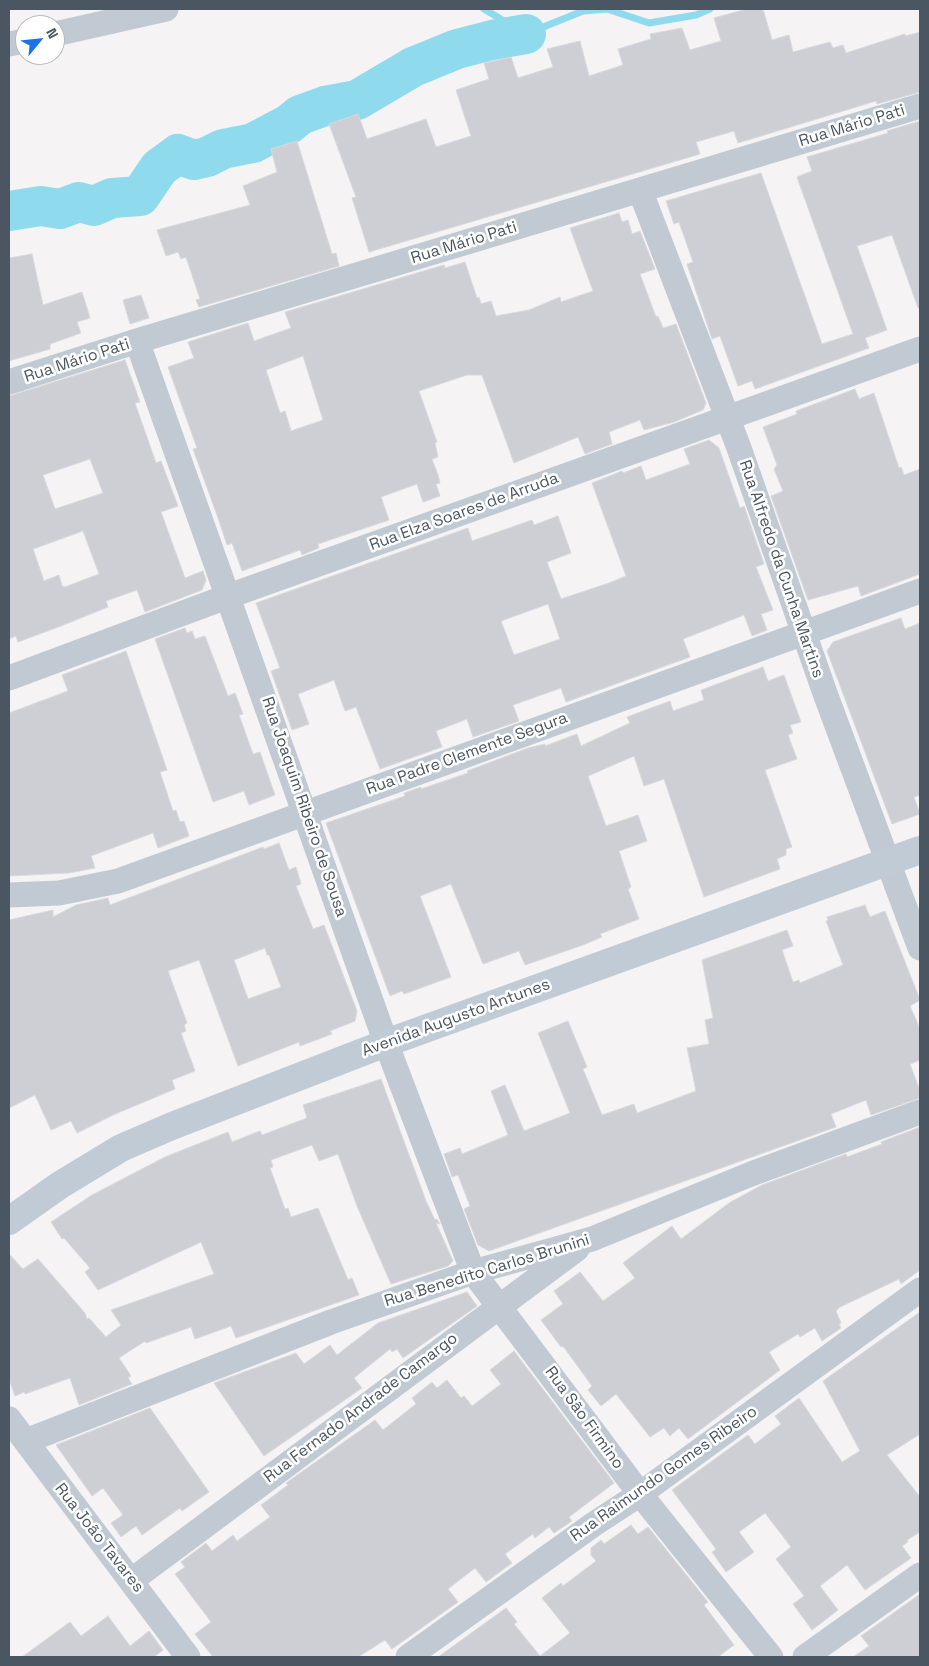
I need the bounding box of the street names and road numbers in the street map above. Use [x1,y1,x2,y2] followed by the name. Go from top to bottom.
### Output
[797,101,907,151] street label: Rua Mário Pati
[409,218,519,268] street label: Rua Mário Pati
[22,335,132,387] street label: Rua Mário Pati
[735,458,827,680] street label: Rua Alfredo da Cunha Martins
[367,469,561,555] street label: Rua Elza Soares de Arruda
[257,694,351,920] street label: Rua Joaquim Ribeiro de Sousa
[364,709,570,799] street label: Rua Padre Clemente Segura
[359,975,553,1061] street label: Avenida Augusto Antunes
[382,1231,592,1311] street label: Rua Benedito Carlos Brunini
[260,1329,462,1487] street label: Rua Fernado Andrade Camargo
[540,1363,628,1473] street label: Rua São Firmino
[567,1402,761,1546] street label: Rua Raimundo Gomes Ribeiro
[50,1480,148,1596] street label: Rua João Tavares

